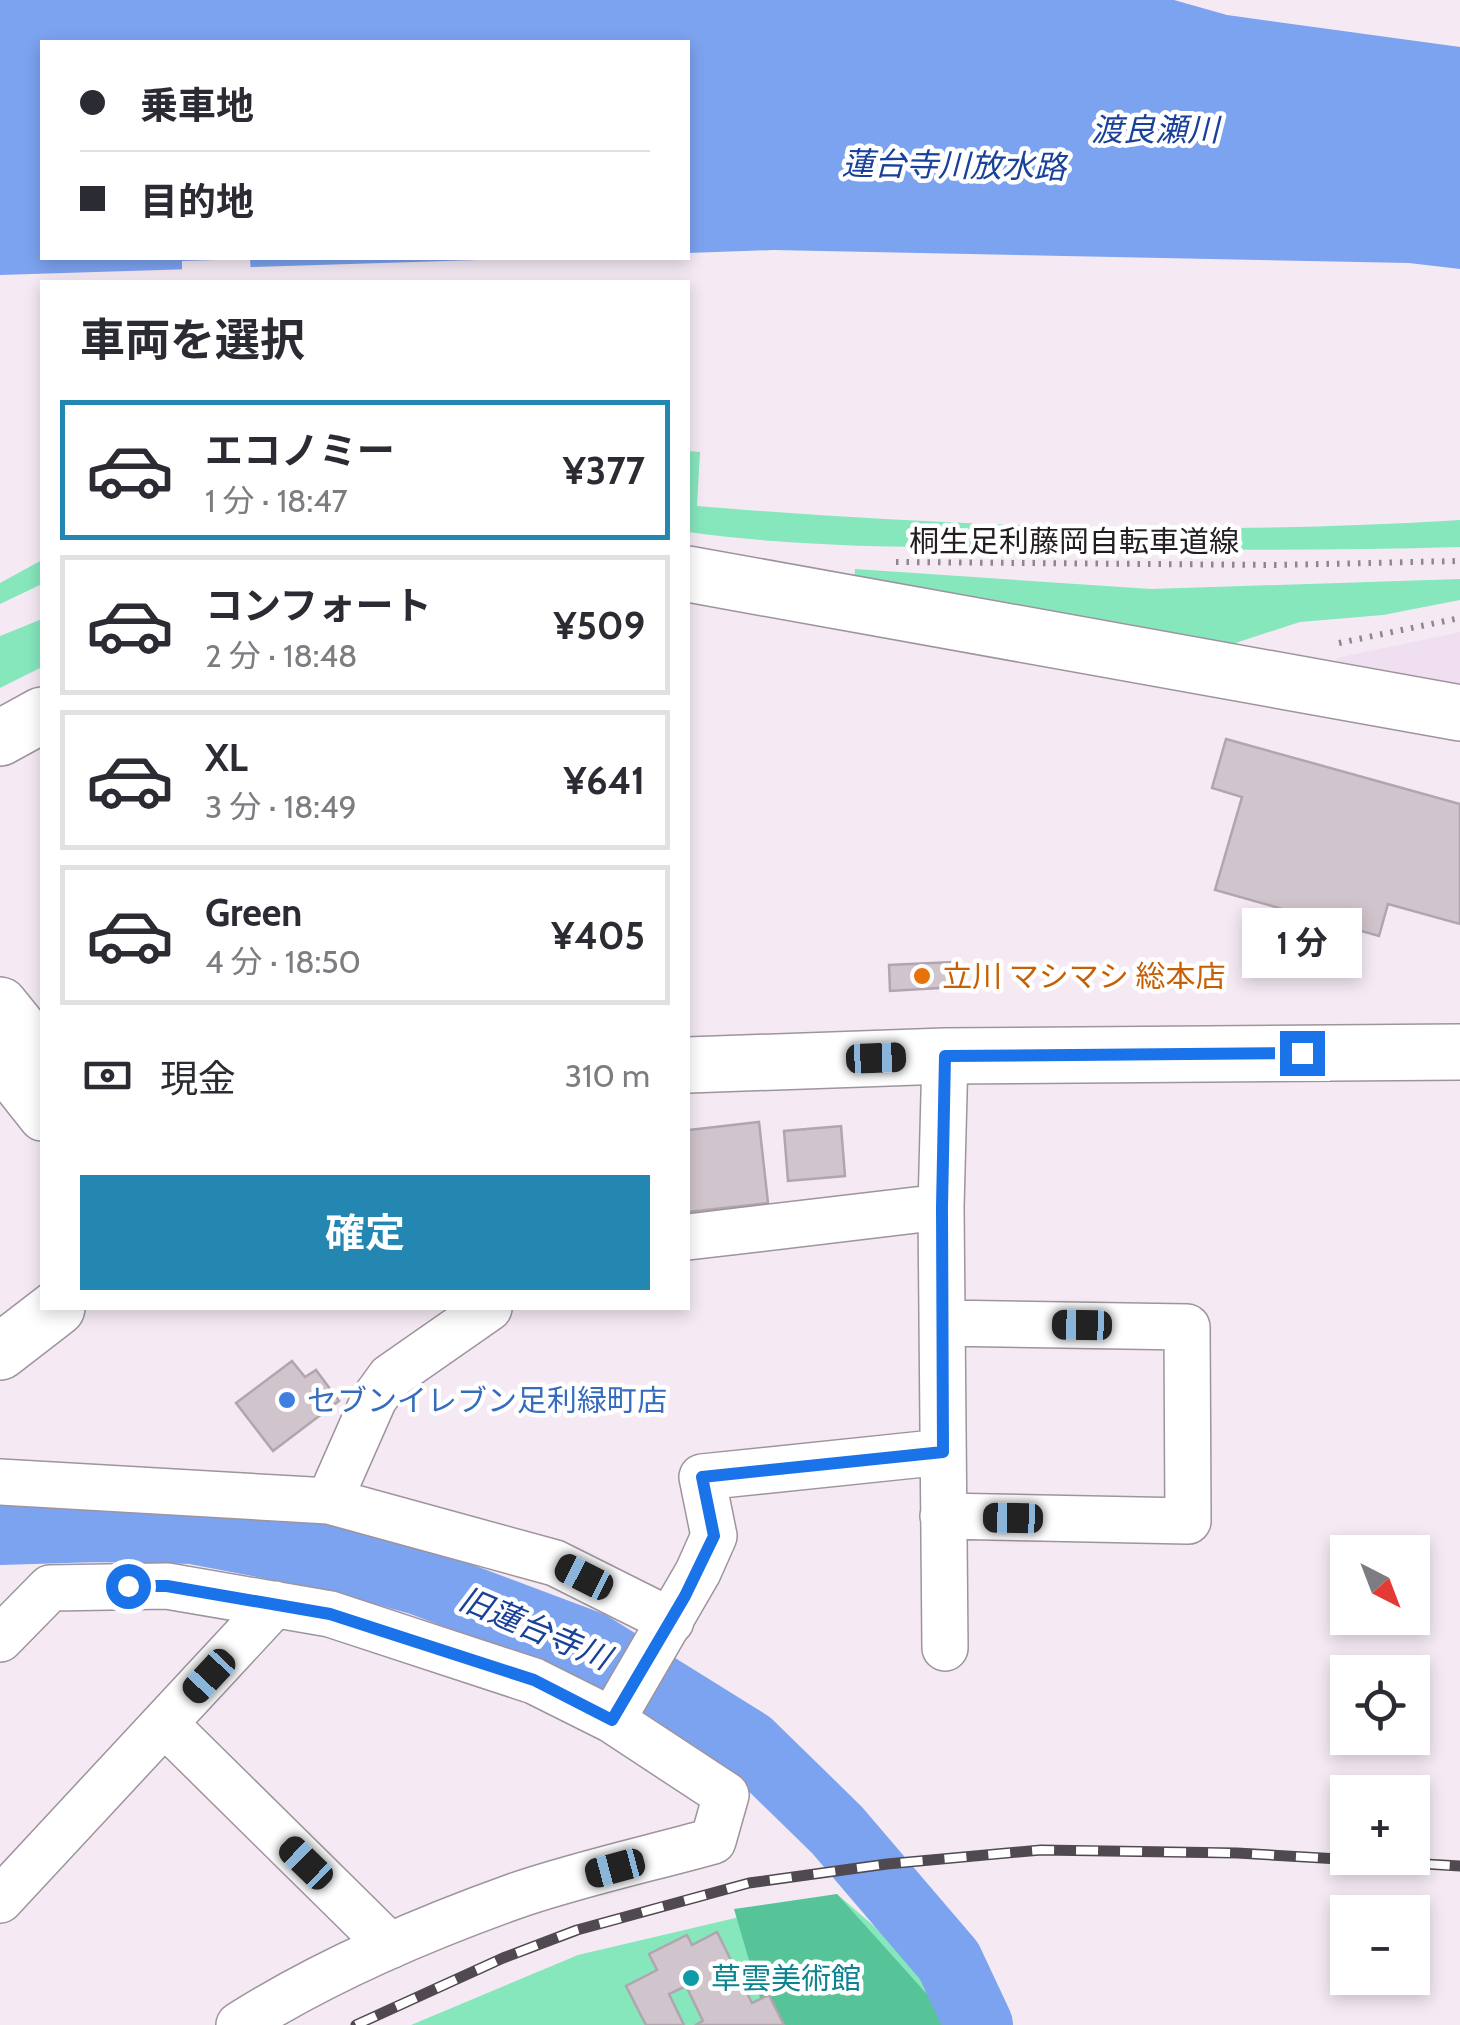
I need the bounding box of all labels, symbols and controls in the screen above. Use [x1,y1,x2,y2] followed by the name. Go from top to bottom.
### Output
[140,82,254,129] text: 乗車地
[1091,110,1222,149] water label: 渡良瀬川
[842,144,1069,187] water label: 蓮台寺川放水路
[140,178,254,225] text: 目的地
[80,313,305,367] text: 車両を選択
[85,425,175,515] icon: car
[205,427,395,474] text: エコノミー
[563,447,645,494] text: ¥377
[205,481,348,520] text: 1 分 · 18:47
[909,523,1239,560] street label: 桐生足利藤岡自転車道線
[85,580,175,670] icon: car
[205,582,432,629] text: コンフォート
[553,602,645,649] text: ¥509
[205,636,357,675] text: 2 分 · 18:48
[205,734,248,781] text: XL
[85,735,175,825] icon: car
[563,757,645,804] text: ¥641
[205,787,357,826] text: 3 分 · 18:49
[205,889,302,936] text: Green
[85,890,175,980] icon: car
[1242,908,1362,978] callout: 1 分
[551,912,645,959] text: ¥405
[1276,923,1328,962] text: 1 分
[205,942,361,981] text: 4 分 · 18:50
[942,958,1226,995] place label: 立川 マシマシ 総本店
[911,965,933,987] marker: 立川 マシマシ 総本店
[1280,1031,1325,1076] route end
[845,1042,907,1074] car
[80,1048,135,1103] icon: cash
[160,1055,236,1102] text: 現金
[565,1056,650,1095] text: 310 m
[80,1175,650,1290] button: 確定
[1052,1309,1112,1341] car
[307,1382,667,1419] place label: セブンイレブン足利緑町店
[276,1389,298,1411] marker: セブンイレブン足利緑町店
[983,1502,1043,1534] car
[1330,1535,1430,1635] north arrow
[1330,1535,1430,1995] map controls
[550,1550,618,1604] car
[106,1564,151,1609] route start
[454,1579,619,1678] water label: 旧蓮台寺川
[178,1644,240,1708] car
[1330,1655,1430,1755] button: locate
[1330,1775,1430,1875] button: +
[274,1831,338,1895] car
[582,1846,648,1890] car
[1330,1895,1430,1995] button: −
[711,1960,861,1997] place label: 草雲美術館
[680,1967,702,1989] marker: 草雲美術館

